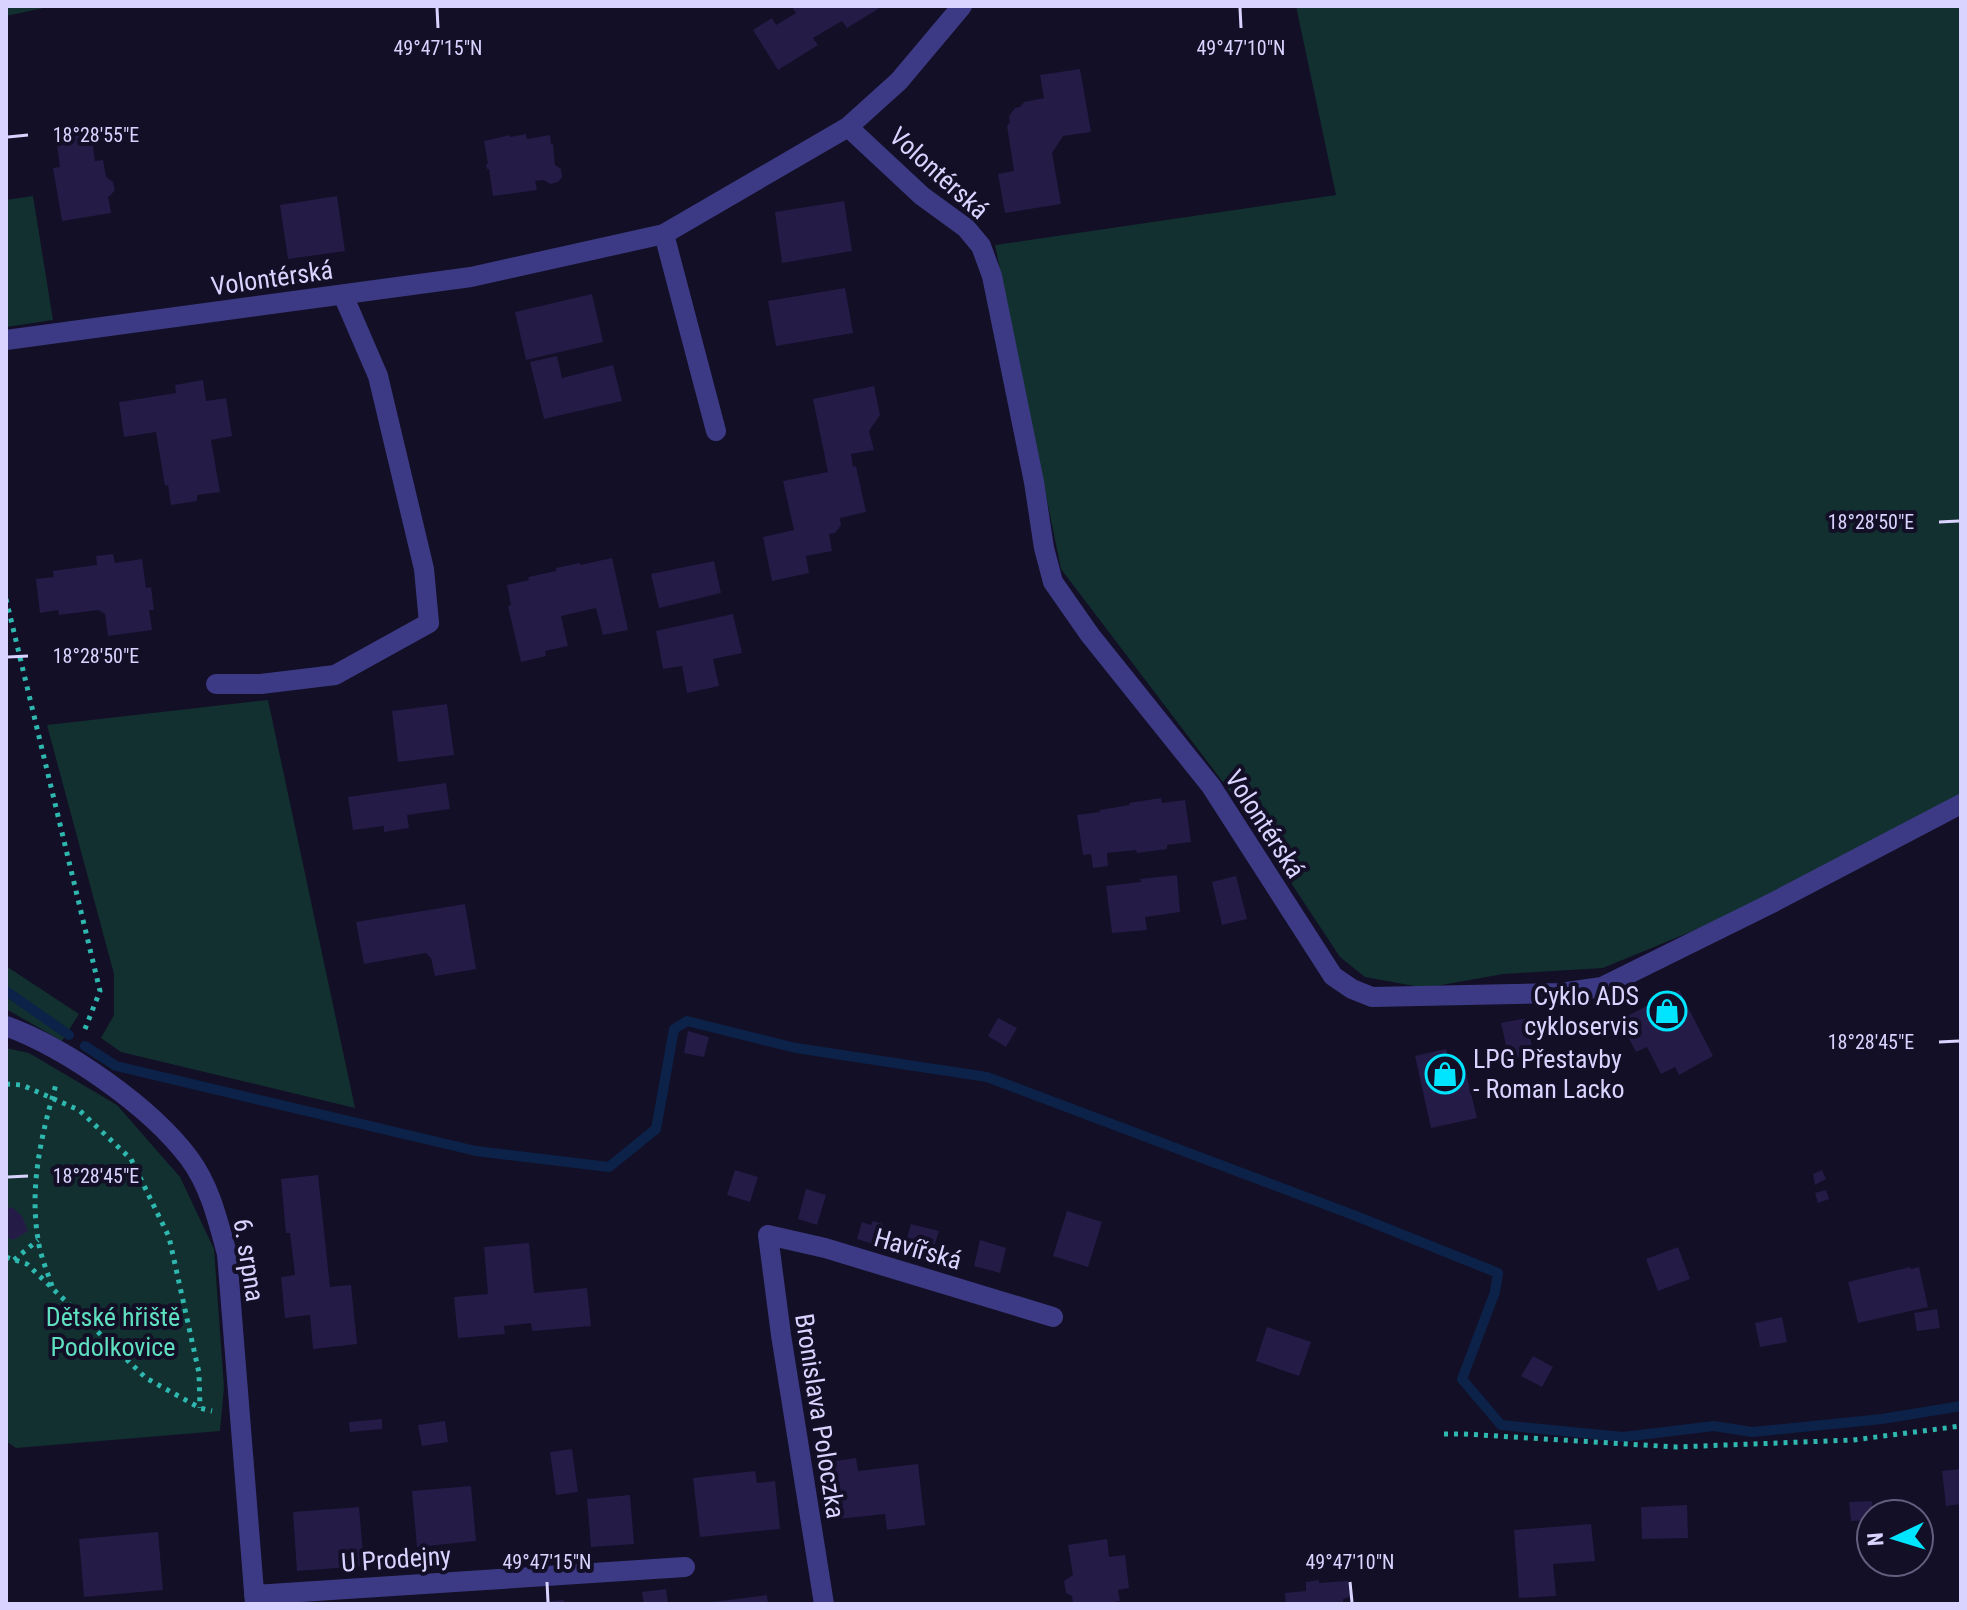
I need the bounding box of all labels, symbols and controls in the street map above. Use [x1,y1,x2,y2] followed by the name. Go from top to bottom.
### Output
[393,36,483,60] text: 49°47'15"N
[1196,36,1286,60] text: 49°47'10"N
[883,121,995,225] street label: Volontérská
[53,123,139,147] text: 18°28'55"E
[209,255,335,301] street label: Volontérská
[1828,510,1914,534] text: 18°28'50"E
[53,644,139,668] text: 18°28'50"E
[1219,764,1311,884] street label: Volontérská
[1524,981,1639,1041] place label: Cyklo ADS cykloservis
[1646,990,1688,1032] shop icon: Cyklo ADS cykloservis
[1828,1030,1914,1054] text: 18°28'45"E
[1473,1044,1624,1104] place label: LPG Přestavby - Roman Lacko
[1424,1053,1466,1095] shop icon: LPG Přestavby - Roman Lacko
[53,1164,139,1188] text: 18°28'45"E
[228,1217,270,1303] street label: 6. srpna
[871,1222,965,1276] street label: Havířská
[46,1302,180,1362] park label: Dětské hřiště Podolkovice
[789,1312,851,1520] street label: Bronislava Poloczka
[1855,1498,1935,1578] north arrow
[1863,1532,1888,1547] text: N
[340,1540,452,1578] street label: U Prodejny
[502,1550,592,1574] text: 49°47'15"N
[1305,1550,1395,1574] text: 49°47'10"N

